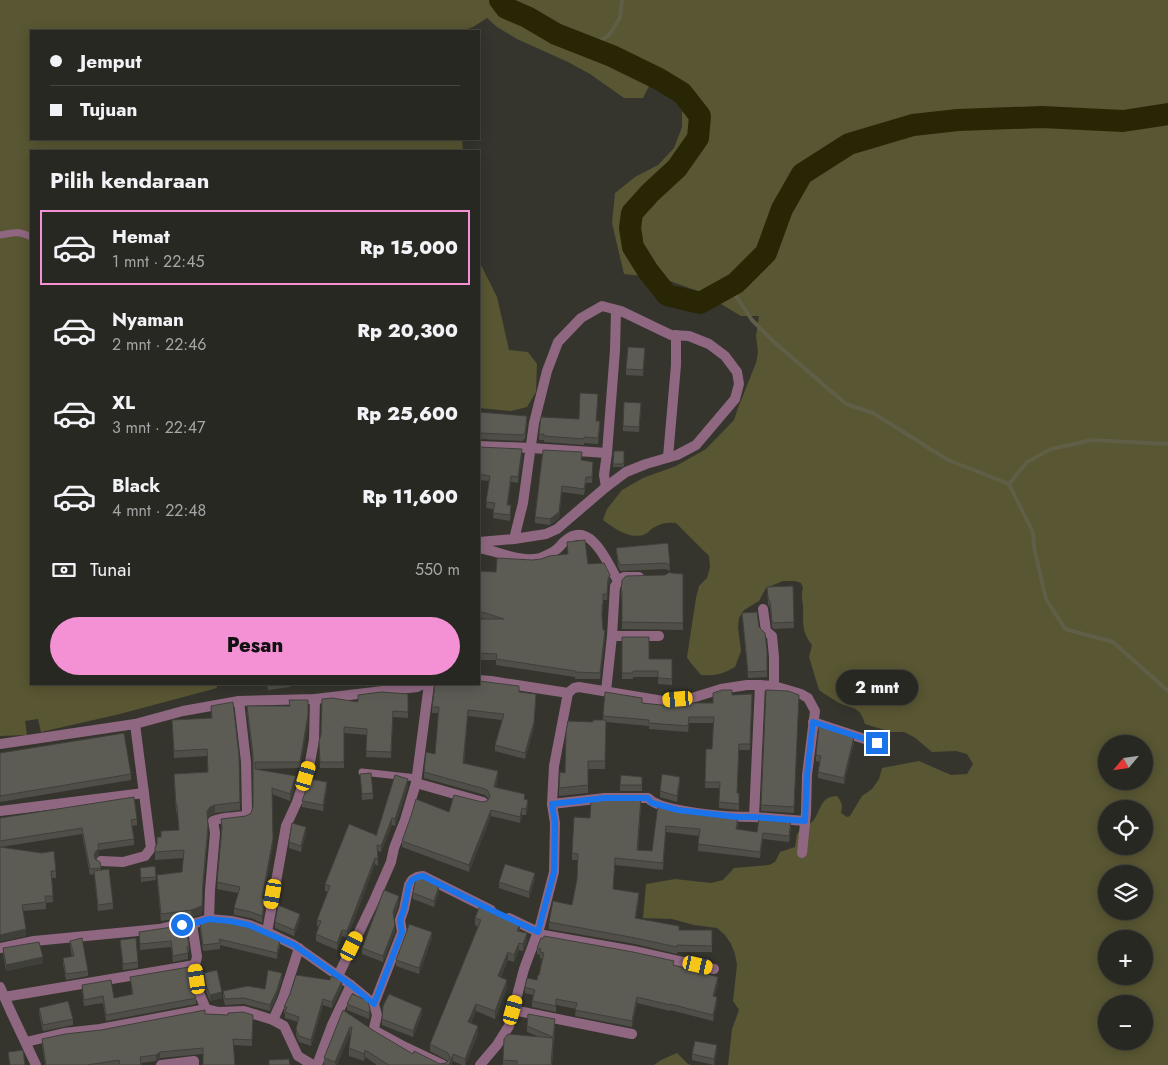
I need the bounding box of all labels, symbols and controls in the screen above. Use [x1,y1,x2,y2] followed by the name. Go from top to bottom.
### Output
[80,48,141,75] text: Jemput
[80,96,137,123] text: Tujuan
[50,164,209,196] text: Pilih kendaraan
[112,223,170,250] text: Hemat
[52,225,97,270] icon: car
[360,234,458,261] text: Rp 15,000
[112,250,204,273] text: 1 mnt · 22:45
[112,306,184,333] text: Nyaman
[52,308,97,353] icon: car
[357,317,458,344] text: Rp 20,300
[112,333,207,356] text: 2 mnt · 22:46
[112,389,135,416] text: XL
[52,391,97,436] icon: car
[357,400,458,427] text: Rp 25,600
[112,416,205,439] text: 3 mnt · 22:47
[112,472,160,499] text: Black
[52,474,97,519] icon: car
[362,483,458,510] text: Rp 11,600
[112,499,206,522] text: 4 mnt · 22:48
[50,556,78,584] icon: cash
[90,556,131,583] text: Tunai
[415,558,460,581] text: 550 m
[50,617,460,675] button: Pesan
[836,670,918,706] callout: 2 mnt
[855,676,899,699] text: 2 mnt
[662,690,693,708] car
[866,732,888,754] route end
[1098,735,1152,790] north arrow
[1098,735,1153,1050] map controls
[294,759,317,793] car
[1098,800,1153,855] button: locate
[1098,865,1153,920] button: layers
[263,878,282,910] car
[171,914,193,936] route start
[338,929,365,963] car
[1098,930,1153,985] button: +
[681,954,714,976] car
[187,963,206,995] car
[501,994,524,1026] car
[1098,995,1153,1050] button: −

